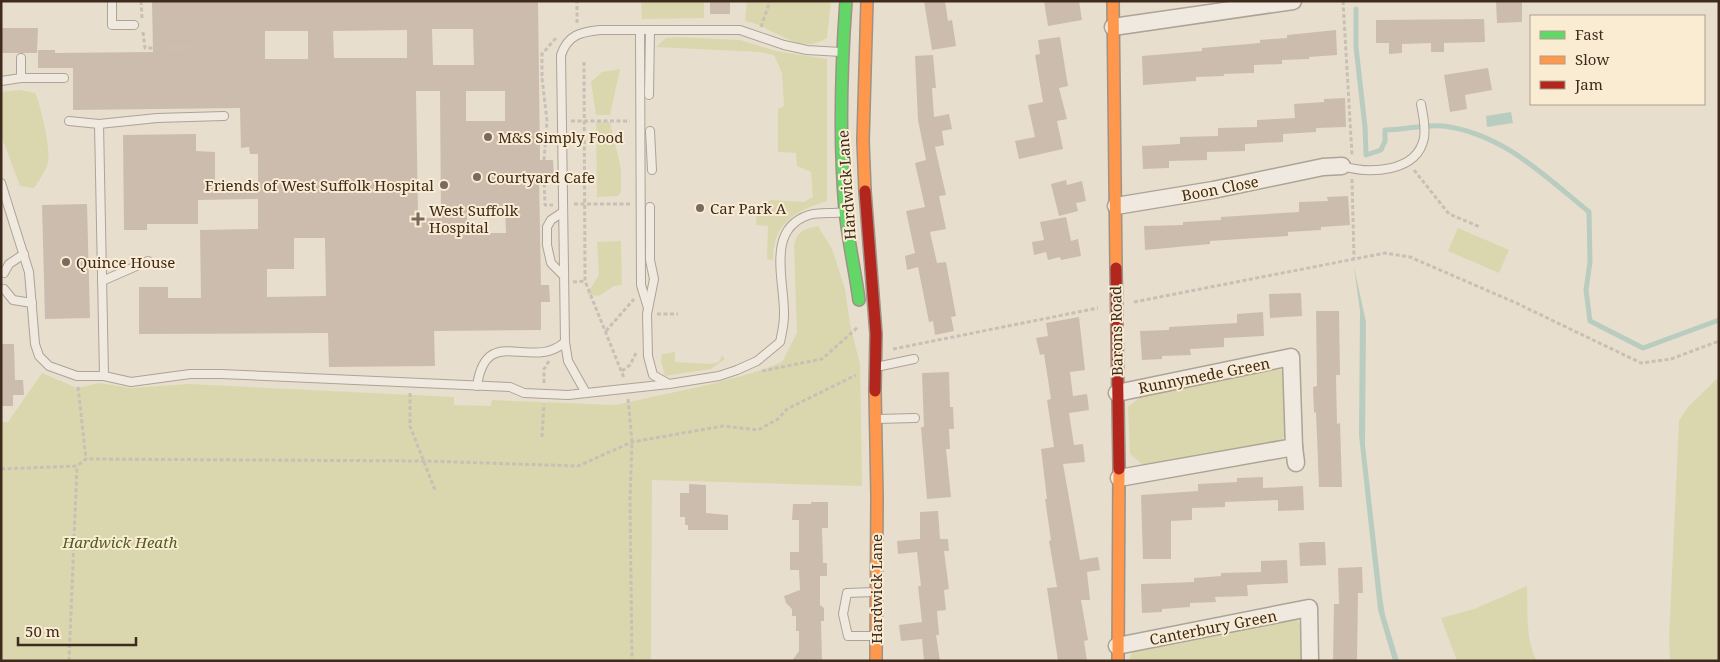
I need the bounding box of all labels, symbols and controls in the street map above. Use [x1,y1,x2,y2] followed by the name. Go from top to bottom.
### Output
[1530,15,1705,105] legend
[1575,24,1604,44] text: Fast
[1575,49,1609,69] text: Slow
[1574,74,1603,94] text: Jam
[498,127,623,147] place label: M&S Simply Food
[832,129,860,241] street label: Hardwick Lane
[482,131,494,143] marker: M&S Simply Food
[487,167,595,187] place label: Courtyard Cafe
[471,171,483,183] marker: Courtyard Cafe
[1180,171,1260,205] street label: Boon Close
[205,175,434,195] place label: Friends of West Suffolk Hospital
[438,179,450,191] marker: Friends of West Suffolk Hospital
[710,198,787,218] place label: Car Park A
[429,200,518,237] place label: West Suffolk Hospital
[694,202,706,214] marker: Car Park A
[411,212,425,226] marker: West Suffolk Hospital
[76,252,175,272] place label: Quince House
[60,256,72,268] marker: Quince House
[1105,286,1127,376] street label: Barons Road
[1136,352,1272,398] street label: Runnymede Green
[61,532,178,552] park label: Hardwick Heath
[866,534,886,644] street label: Hardwick Lane
[1148,605,1279,649] street label: Canterbury Green
[18,614,135,646] scale bar
[25,621,60,641] text: 50 m

